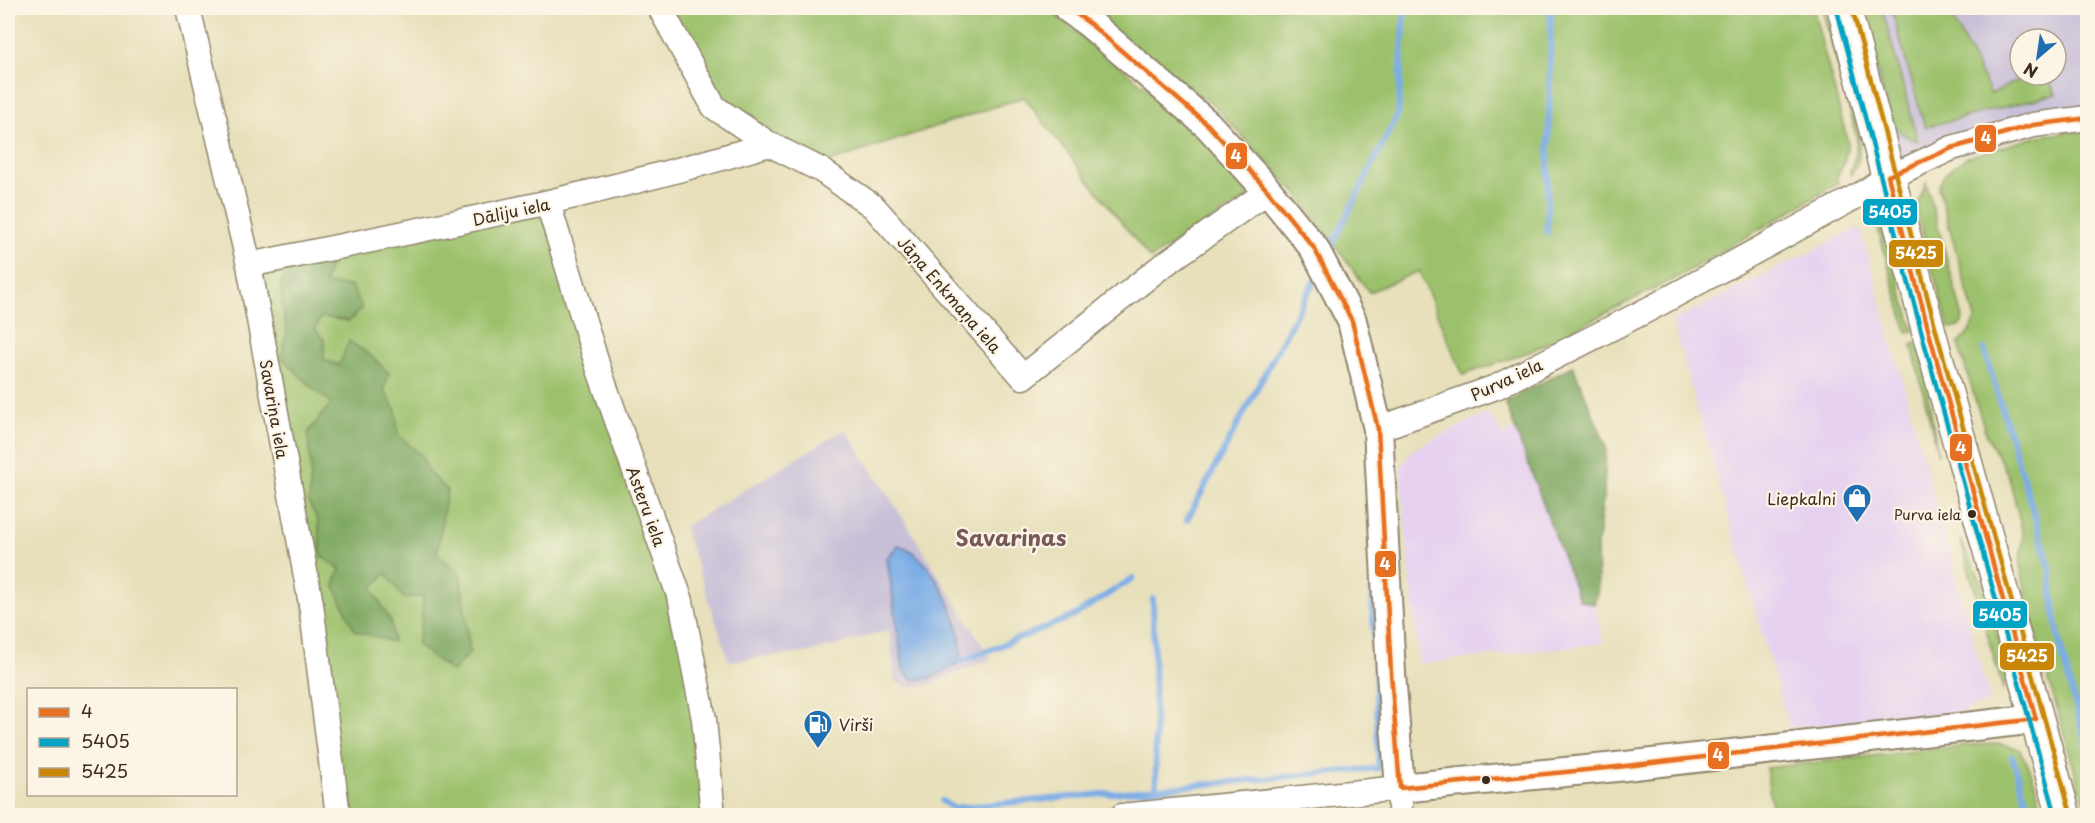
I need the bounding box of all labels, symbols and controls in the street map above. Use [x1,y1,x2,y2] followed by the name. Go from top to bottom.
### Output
[2008,27,2068,87] north arrow
[2019,57,2042,85] text: N
[1974,124,1997,153] line badge: 4
[1981,125,1992,149] text: 4
[1225,142,1248,170] line badge: 4
[1231,143,1242,167] text: 4
[470,191,552,231] street label: Dāliju iela
[1862,198,1918,226] line badge: 5405
[1868,199,1912,223] text: 5405
[892,230,1008,358] street label: Jāņa Enkmaņa iela
[1888,239,1944,268] line badge: 5425
[1895,240,1937,264] text: 5425
[1466,352,1546,406] street label: Purva iela
[254,358,296,461] street label: Savariņa iela
[1949,433,1973,462] line badge: 4
[1956,435,1967,459] text: 4
[621,463,673,550] street label: Asteru iela
[1841,482,1873,524] shop icon: Liepkalni
[1767,486,1836,510] place label: Liepkalni
[1894,504,1962,525] place label: Purva iela
[1966,508,1978,520] marker: Purva iela
[956,520,1066,553] district label: Savariņas
[1374,550,1397,578] line badge: 4
[1380,551,1391,575] text: 4
[1972,600,2028,629] line badge: 5405
[1978,602,2022,626] text: 5405
[1999,642,2055,671] line badge: 5425
[2006,643,2048,667] text: 5425
[27,688,237,796] legend
[81,697,93,724] text: 4
[802,708,834,750] fuel station icon: Virši
[839,712,873,736] place label: Virši
[81,727,130,754] text: 5405
[1707,741,1730,770] line badge: 4
[1713,742,1724,766] text: 4
[81,757,128,784] text: 5425
[1480,774,1492,786] unlabelled marker

